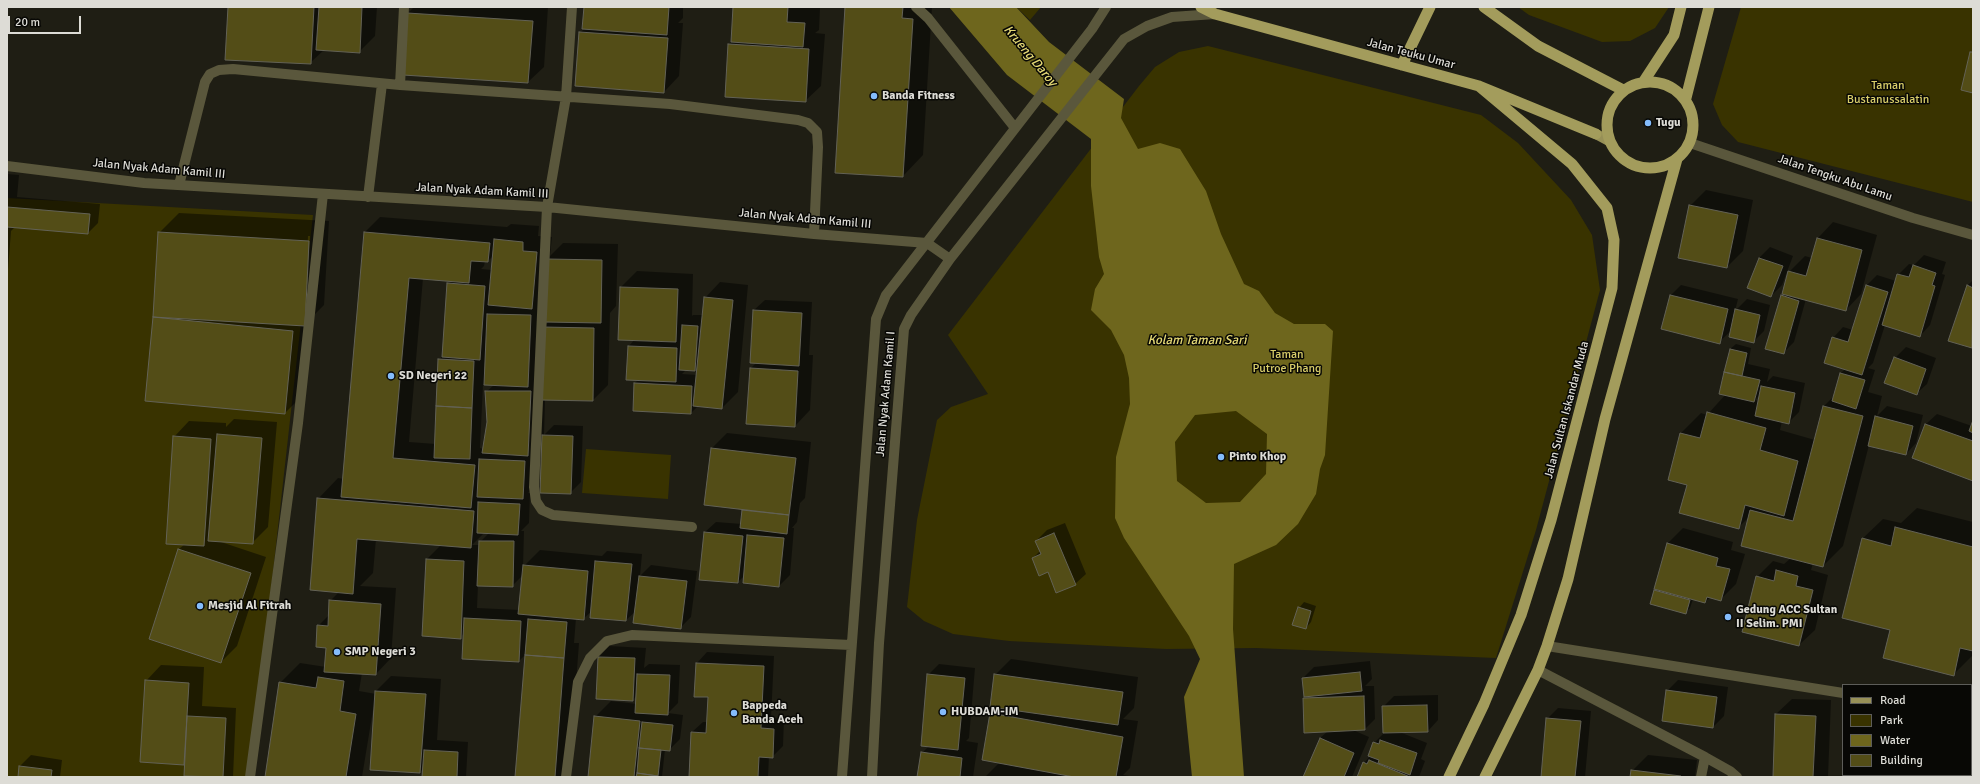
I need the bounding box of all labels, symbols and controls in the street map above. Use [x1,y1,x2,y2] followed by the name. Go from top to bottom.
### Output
[10,8,83,34] scale bar
[15,15,40,30] text: 20 m
[1000,22,1060,90] water label: Krueng Daroy
[1365,35,1457,73] street label: Jalan Teuku Umar
[1847,79,1929,107] park label: Taman Bustanussalatin
[882,89,955,103] place label: Banda Fitness
[869,91,879,101] marker: Banda Fitness
[1656,116,1681,130] place label: Tugu
[1643,118,1653,128] marker: Tugu
[1776,152,1894,204] street label: Jalan Tengku Abu Lamu
[92,156,226,182] street label: Jalan Nyak Adam Kamil III
[415,180,549,202] street label: Jalan Nyak Adam Kamil III
[738,206,872,232] street label: Jalan Nyak Adam Kamil III
[873,331,899,457] street label: Jalan Nyak Adam Kamil I
[1147,333,1247,349] water label: Kolam Taman Sari
[1542,340,1592,480] street label: Jalan Sultan Iskandar Muda
[1253,348,1321,376] park label: Taman Putroe Phang
[399,369,467,383] place label: SD Negeri 22
[386,371,396,381] marker: SD Negeri 22
[1229,450,1286,464] place label: Pinto Khop
[1216,452,1226,462] marker: Pinto Khop
[208,599,291,613] place label: Mesjid Al Fitrah
[195,601,205,611] marker: Mesjid Al Fitrah
[1736,603,1837,631] place label: Gedung ACC Sultan II Selim. PMI
[1723,612,1733,622] marker: Gedung ACC Sultan II Selim. PMI
[345,645,416,659] place label: SMP Negeri 3
[332,647,342,657] marker: SMP Negeri 3
[1842,684,1972,776] legend
[1880,693,1906,708] text: Road
[742,699,803,727] place label: Bappeda Banda Aceh
[951,705,1019,719] place label: HUBDAM-IM
[938,707,948,717] marker: HUBDAM-IM
[729,708,739,718] marker: Bappeda Banda Aceh
[1880,713,1903,728] text: Park
[1880,733,1910,748] text: Water
[1880,753,1923,768] text: Building

